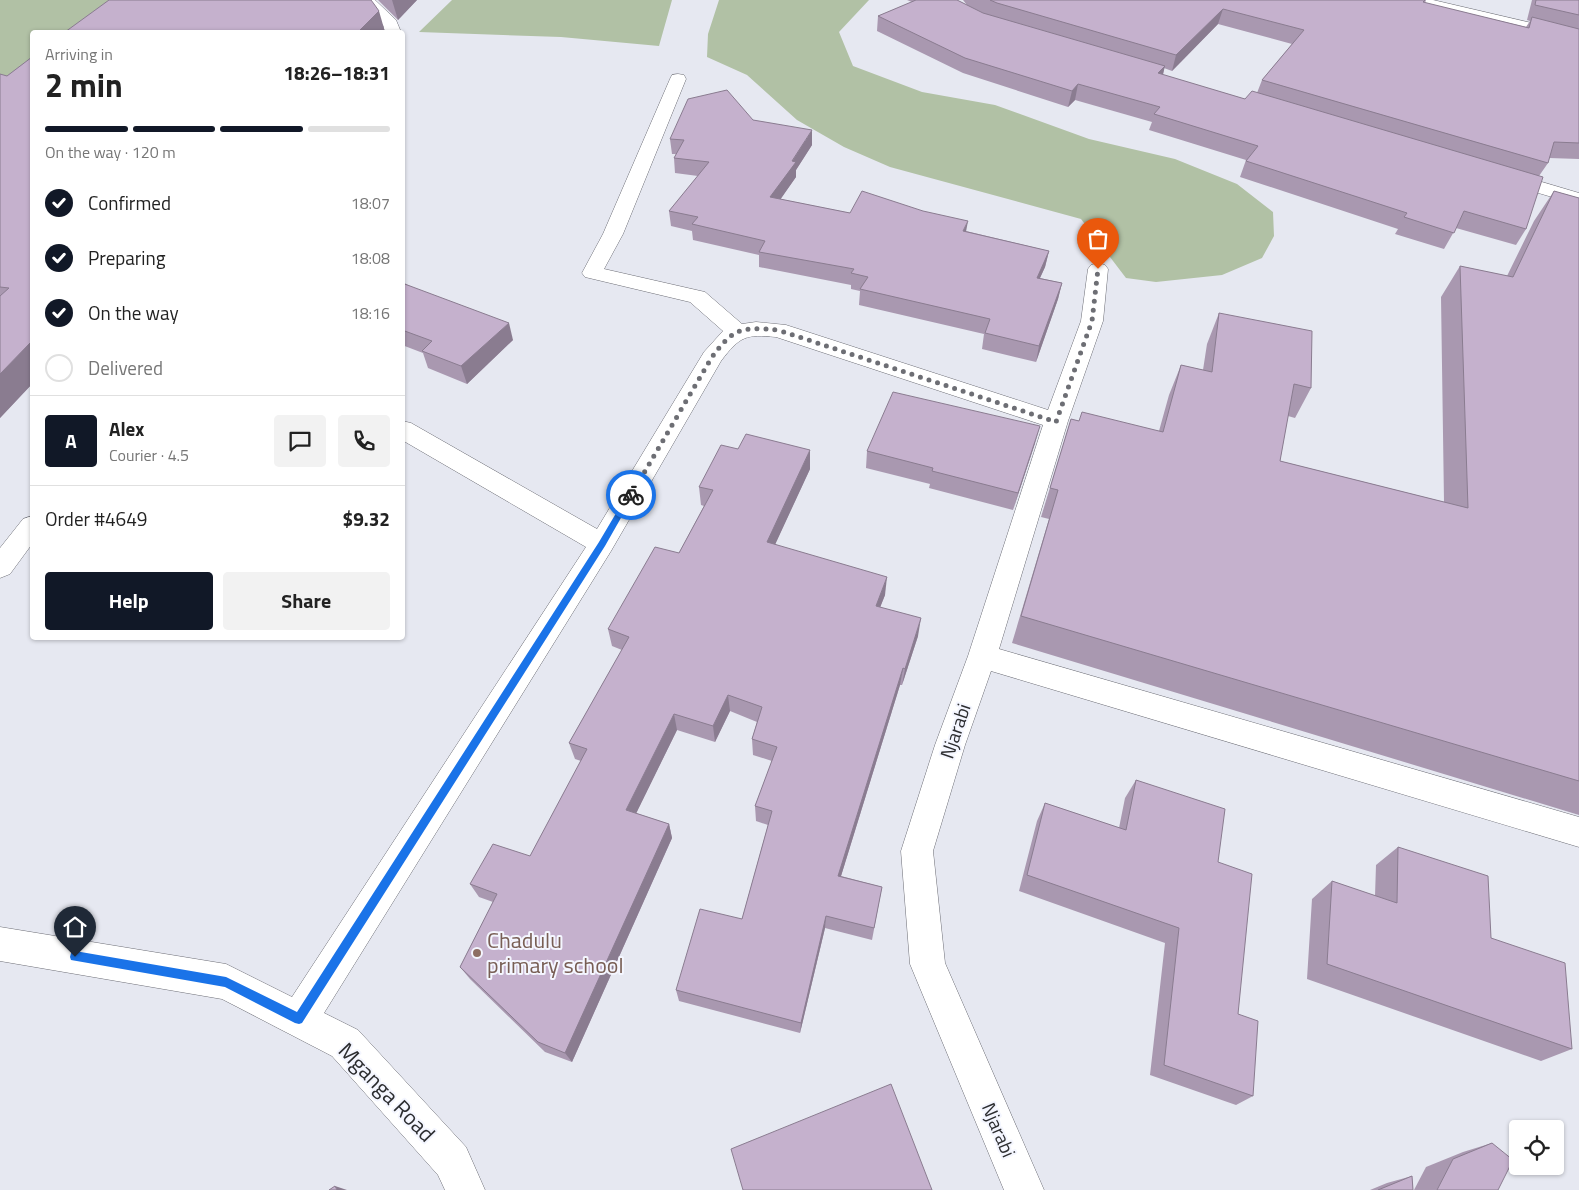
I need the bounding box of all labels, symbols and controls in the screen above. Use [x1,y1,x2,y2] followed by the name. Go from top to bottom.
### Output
[45,42,113,66] text: Arriving in
[283,58,390,87] text: 18:26–18:31
[45,61,123,109] text: 2 min
[45,140,176,164] text: On the way · 120 m
[88,188,171,217] text: Confirmed
[45,189,73,217] icon: check
[351,191,390,215] text: 18:07
[1077,218,1119,269] pin
[1084,225,1112,253] icon: bag
[88,243,165,272] text: Preparing
[45,244,73,272] icon: check
[351,246,390,270] text: 18:08
[88,298,179,327] text: On the way
[45,299,73,327] icon: check
[351,301,390,325] text: 18:16
[88,353,163,382] text: Delivered
[109,414,144,443] text: Alex
[274,415,326,467] button: chat
[338,415,390,467] button: phone
[65,426,77,455] text: A
[109,443,189,467] text: Courier · 4.5
[606,470,656,520] courier
[617,481,645,509] icon: bike
[45,504,147,533] text: Order #4649
[343,504,390,533] text: $9.32
[45,572,213,630] button: Help
[223,572,390,630] button: Share
[932,699,977,762] street label: Njarabi
[54,906,96,957] pin
[61,913,89,941] icon: home
[487,923,623,982] place label: Chadulu primary school
[471,947,483,959] marker: Chadulu primary school
[331,1034,443,1150] street label: Mganga Road
[975,1098,1024,1162] street label: Njarabi
[1509,1120,1564,1175] map controls
[1509,1120,1564,1175] button: locate

